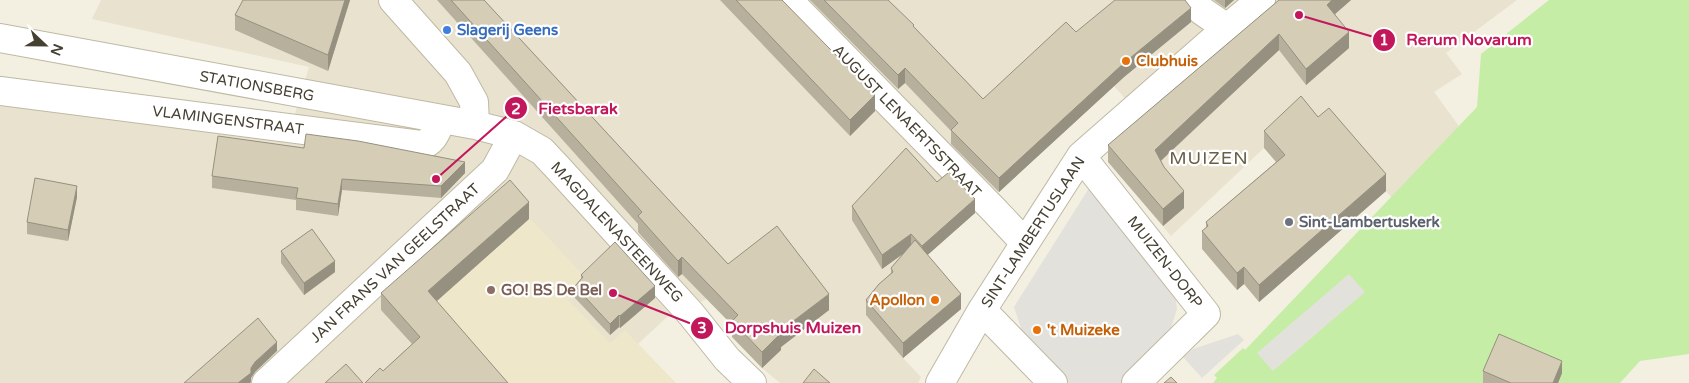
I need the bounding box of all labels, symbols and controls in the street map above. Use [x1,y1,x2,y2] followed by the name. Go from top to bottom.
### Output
[20,20,70,70] north arrow
[457,21,558,40] place label: Slagerij Geens
[441,24,453,36] marker: Slagerij Geens
[1372,24,1542,55] callout: Rerum Novarum
[1406,30,1532,50] text: Rerum Novarum
[1379,31,1389,49] text: 1
[47,41,67,58] text: N
[829,41,985,201] street label: AUGUST LENAERTSSTRAAT
[1136,52,1198,70] place label: Clubhuis
[1120,55,1132,67] marker: Clubhuis
[198,67,316,105] street label: STATIONSBERG
[503,93,627,124] callout: Fietsbarak
[538,99,618,119] text: Fietsbarak
[511,100,521,118] text: 2
[151,102,305,138] street label: VLAMINGENSTRAAT
[1169,147,1249,169] district label: MUIZEN
[977,153,1089,311] street label: SINT-LAMBERTUSLAAN
[547,158,687,306] street label: MAGDALENASTEENWEG
[307,180,483,346] street label: JAN FRANS VAN GEELSTRAAT
[1124,212,1206,312] street label: MUIZEN-DORP
[1299,213,1440,231] place label: Sint-Lambertuskerk
[1283,216,1295,228] marker: Sint-Lambertuskerk
[501,281,602,299] place label: GO! BS De Bel
[485,284,497,296] marker: GO! BS De Bel
[870,291,925,310] place label: Apollon
[929,294,941,306] marker: Apollon
[689,312,871,343] callout: Dorpshuis Muizen
[725,318,861,338] text: Dorpshuis Muizen
[697,319,707,337] text: 3
[1047,321,1120,339] place label: 't Muizeke
[1031,324,1043,336] marker: 't Muizeke

